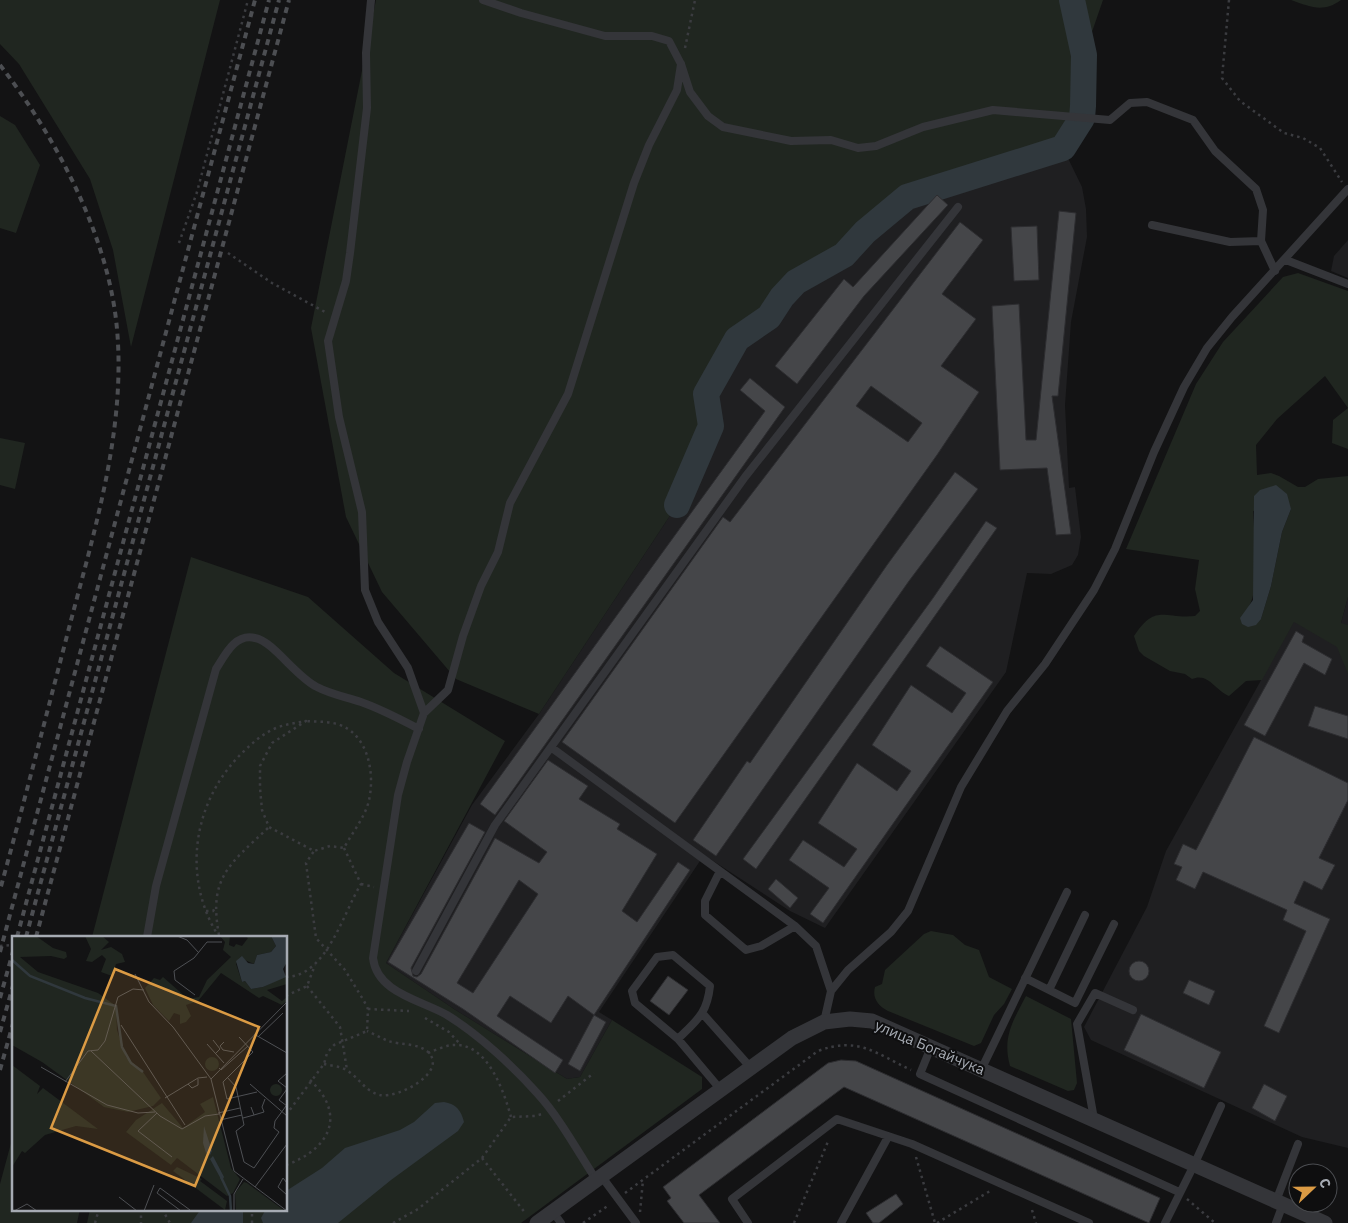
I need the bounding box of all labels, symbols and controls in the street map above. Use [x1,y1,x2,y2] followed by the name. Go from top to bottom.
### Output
[12,936,288,1210] inset map
[872,1015,988,1079] street label: улица Богайчука
[1288,1163,1338,1213] north arrow
[1315,1176,1335,1191] text: С

